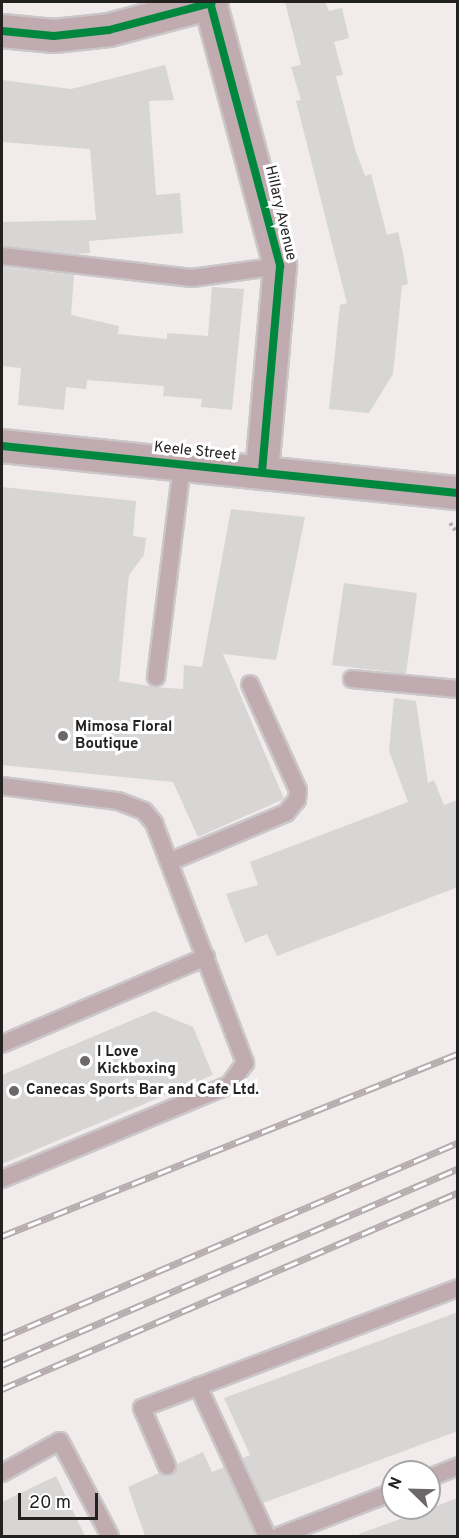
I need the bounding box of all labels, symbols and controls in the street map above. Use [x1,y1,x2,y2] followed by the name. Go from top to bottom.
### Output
[260,163,300,263] street label: Hillary Avenue
[153,439,237,465] street label: Keele Street
[75,718,172,753] place label: Mimosa Floral Boutique
[56,729,70,743] marker: Mimosa Floral Boutique
[97,1043,176,1078] place label: I Love Kickboxing
[78,1054,92,1068] marker: I Love Kickboxing
[26,1082,259,1100] place label: Canecas Sports Bar and Cafe Ltd.
[7,1084,21,1098] marker: Canecas Sports Bar and Cafe Ltd.
[381,1460,441,1520] north arrow
[385,1475,408,1493] text: N
[21,1481,100,1519] scale bar
[29,1492,71,1515] text: 20 m

